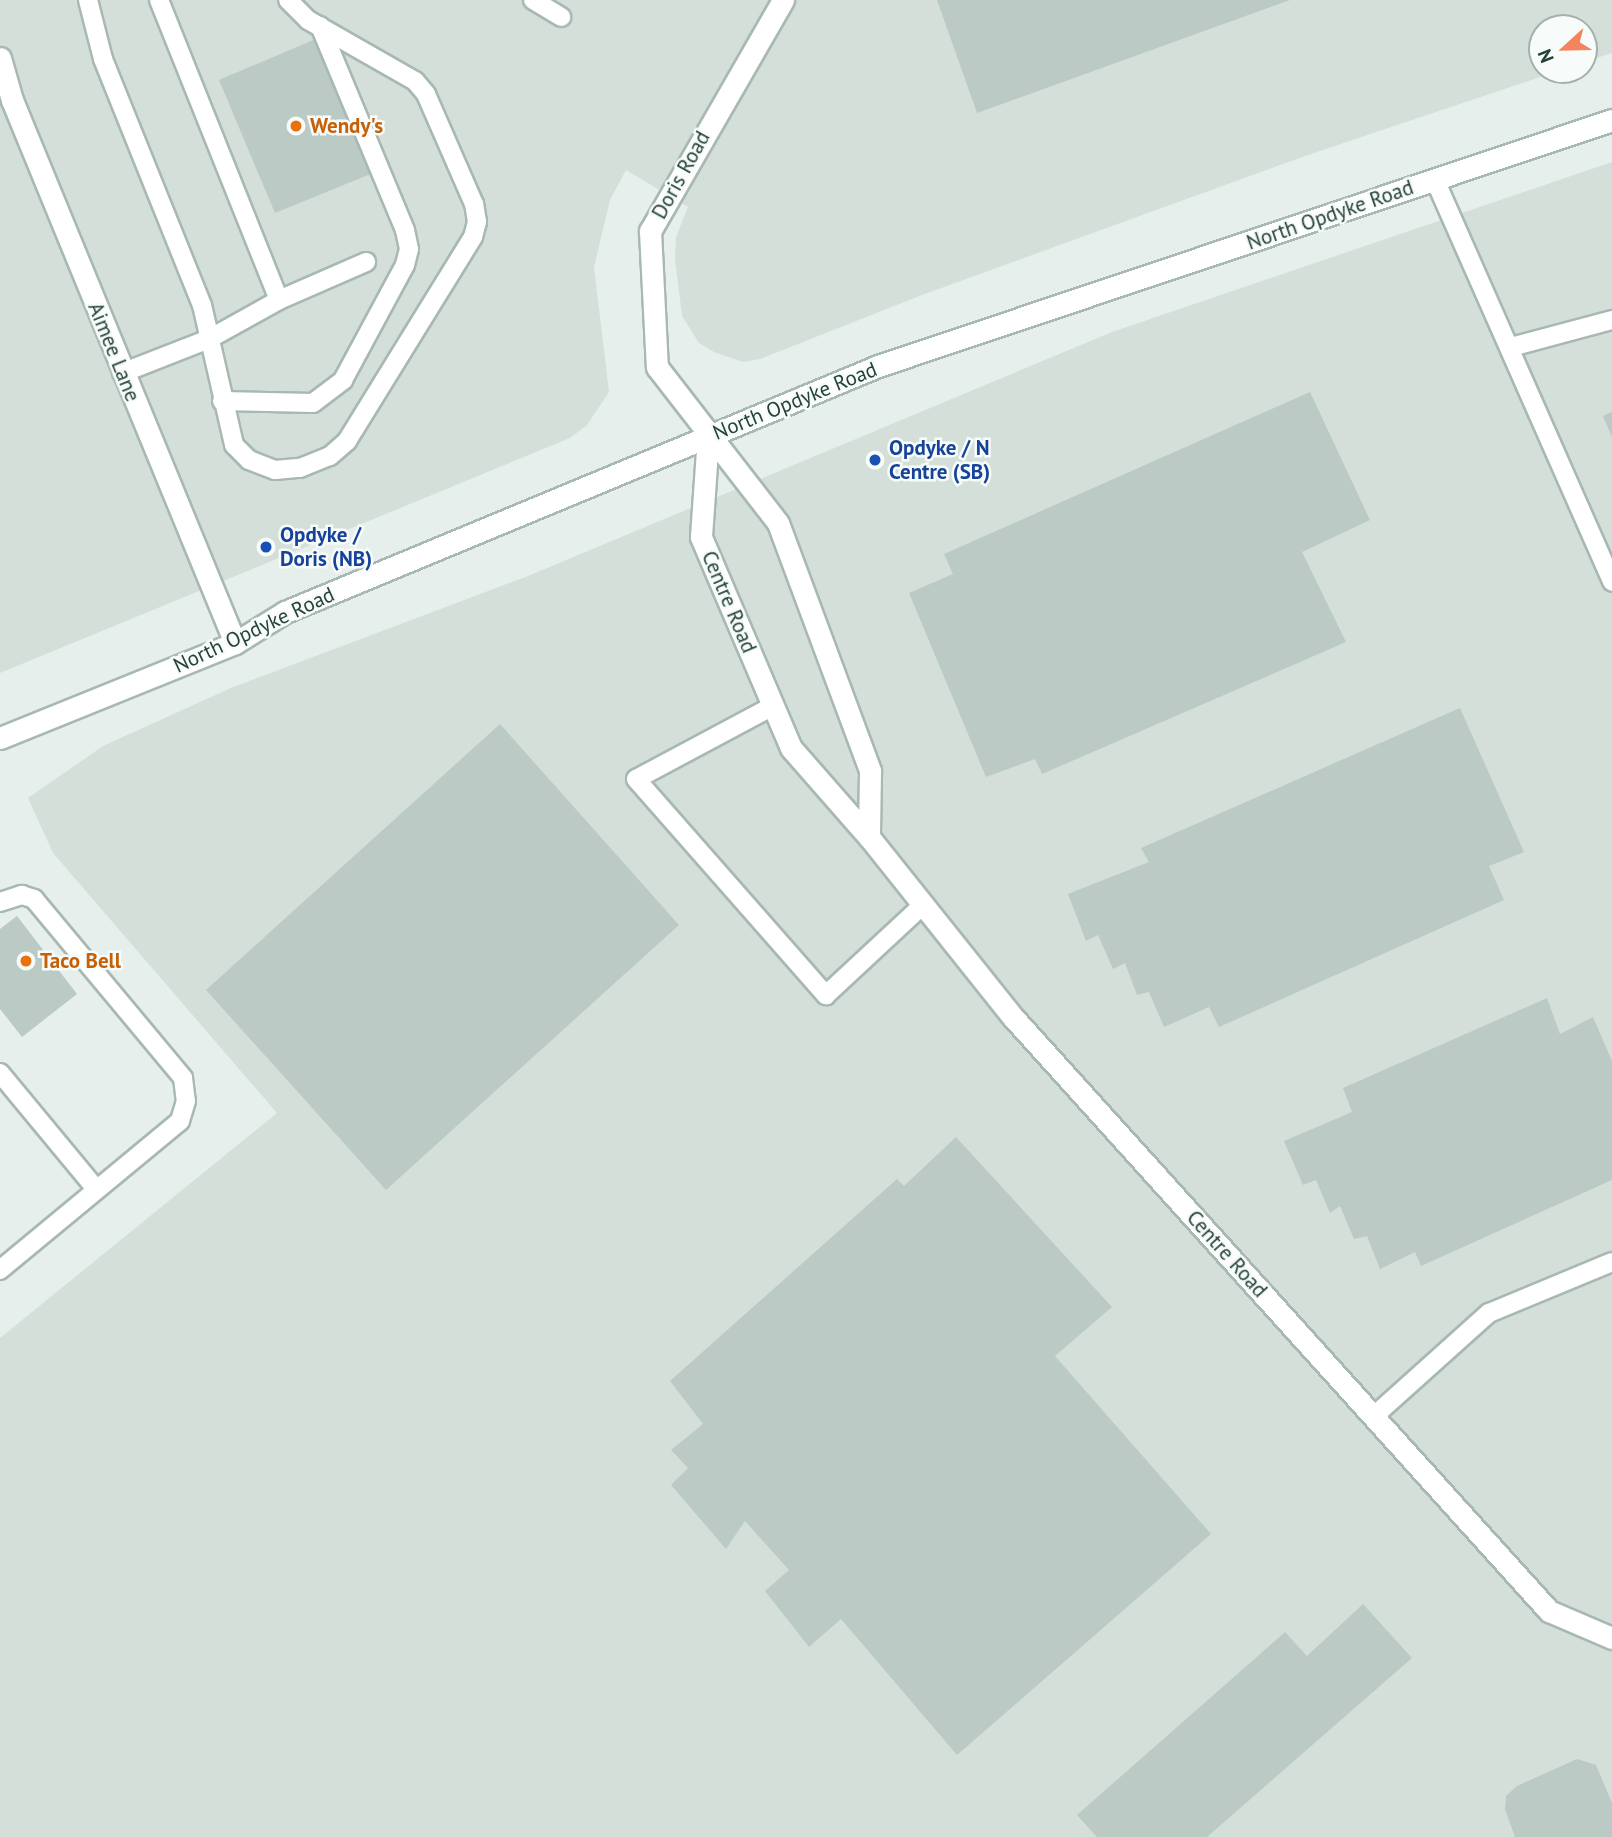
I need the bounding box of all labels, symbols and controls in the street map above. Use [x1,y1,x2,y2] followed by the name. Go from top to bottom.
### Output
[1528,14,1598,84] north arrow
[1532,46,1559,66] text: N
[310,113,383,139] place label: Wendy's
[288,118,304,134] marker: Wendy's
[647,127,715,223] street label: Doris Road
[1243,175,1417,255] street label: North Opdyke Road
[83,299,145,405] street label: Aimee Lane
[709,357,881,445] street label: North Opdyke Road
[889,435,990,485] place label: Opdyke / N Centre (SB)
[867,452,883,468] marker: Opdyke / N Centre (SB)
[280,522,372,572] place label: Opdyke / Doris (NB)
[258,539,274,555] marker: Opdyke / Doris (NB)
[696,547,762,657] street label: Centre Road
[170,582,338,678] street label: North Opdyke Road
[40,948,121,974] place label: Taco Bell
[18,953,34,969] marker: Taco Bell
[1181,1205,1273,1303] street label: Centre Road

